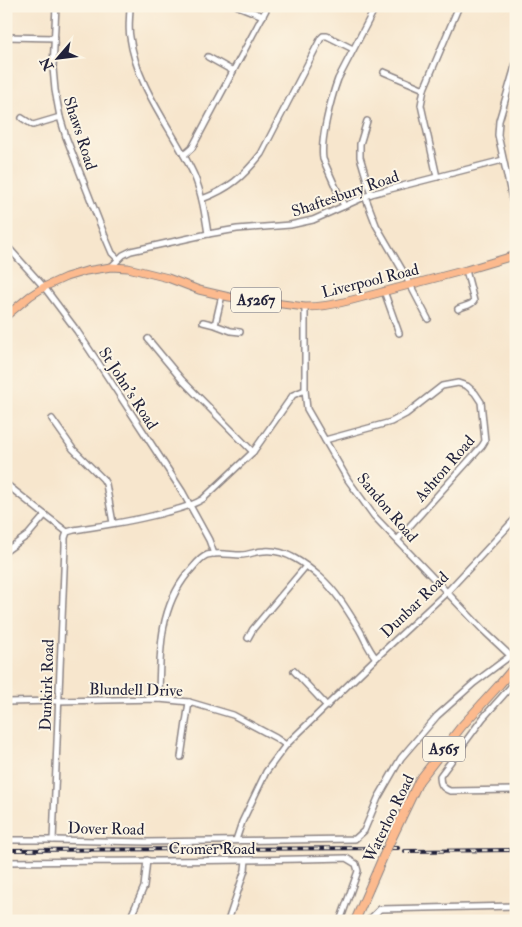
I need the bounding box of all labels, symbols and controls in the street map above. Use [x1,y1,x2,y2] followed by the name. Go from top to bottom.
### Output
[32,32,82,82] north arrow
[36,54,58,74] text: N
[59,94,101,173] street label: Shaws Road
[289,166,402,222] street label: Shaftesbury Road
[320,259,421,304] street label: Liverpool Road
[231,288,281,312] road number: A5267
[93,344,162,434] street label: St John's Road
[410,431,479,507] street label: Ashton Road
[352,469,422,546] street label: Sandon Road
[377,567,453,642] street label: Dunbar Road
[35,639,59,731] street label: Dunkirk Road
[89,679,183,701] street label: Blundell Drive
[423,736,465,762] road number: A565
[359,771,419,867] street label: Waterloo Road
[67,818,145,840] street label: Dover Road
[169,839,256,859] street label: Cromer Road

